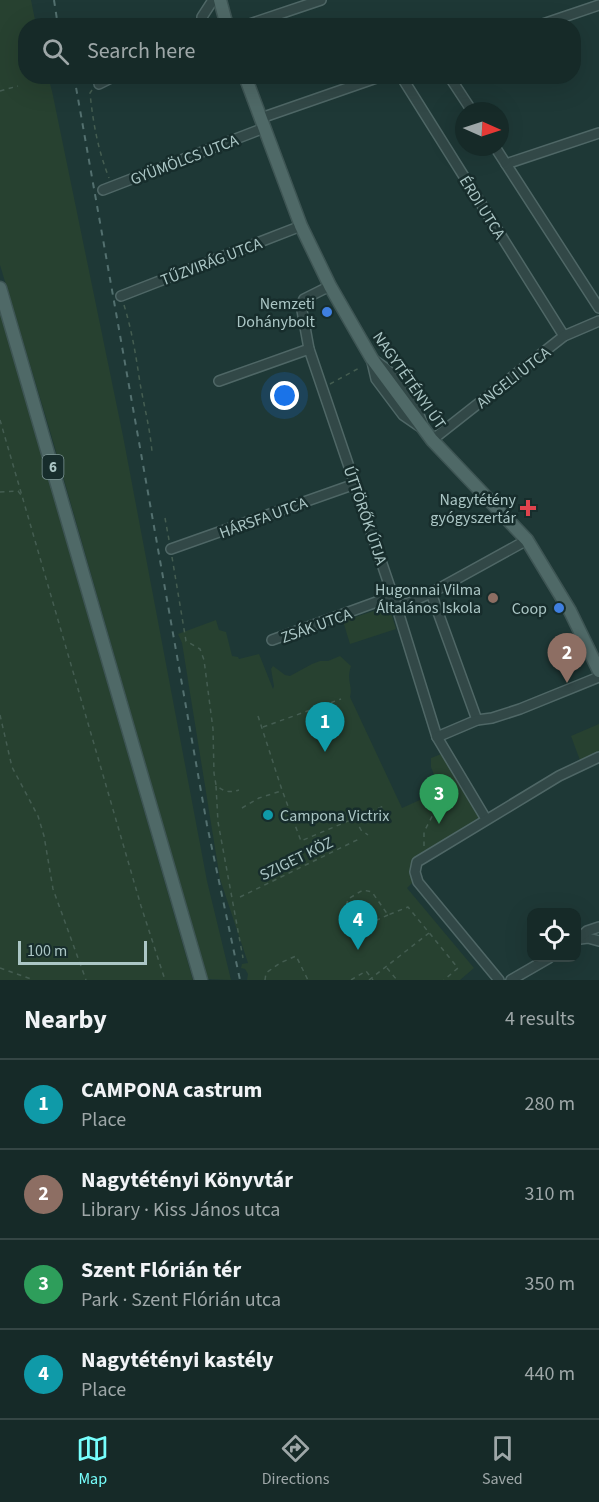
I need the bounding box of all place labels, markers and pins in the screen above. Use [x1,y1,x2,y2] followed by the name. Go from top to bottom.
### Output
[236,293,316,333] place label: Nemzeti Dohánybolt
[320,305,334,319] marker: Nemzeti Dohánybolt
[430,489,517,529] place label: Nagytétény gyógyszertár
[521,501,535,515] marker: Nagytétény gyógyszertár
[375,579,481,619] place label: Hugonnai Vilma Általános Iskola
[486,591,500,605] marker: Hugonnai Vilma Általános Iskola
[512,598,547,620] place label: Coop
[552,601,566,615] marker: Coop
[548,634,586,683] pin: 2
[306,702,344,752] pin: 1
[420,774,458,824] pin: 3
[280,805,389,827] place label: Campona Victrix
[261,808,275,822] marker: Campona Victrix
[338,900,378,950] pin: 4

